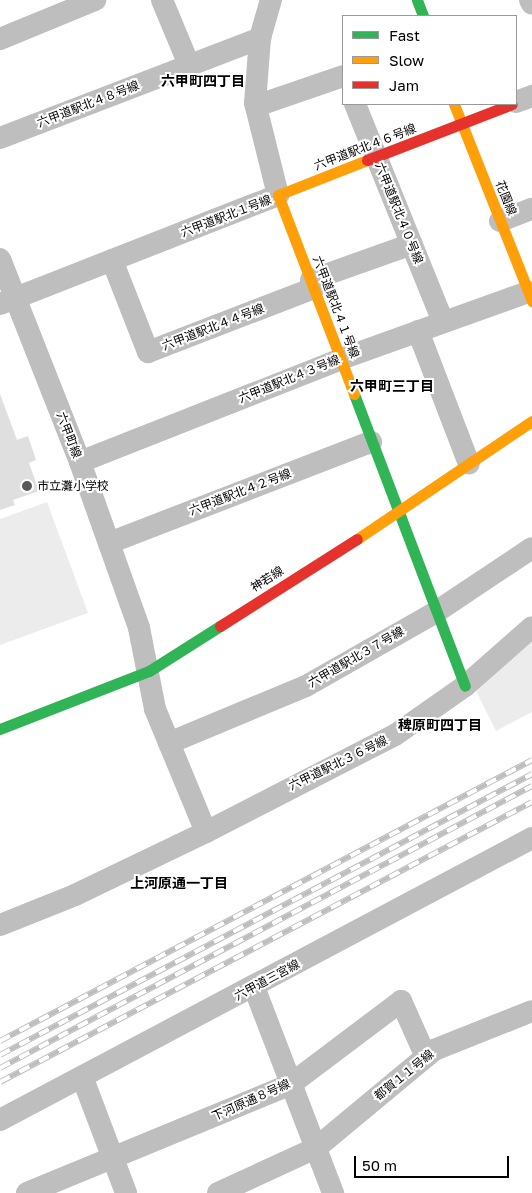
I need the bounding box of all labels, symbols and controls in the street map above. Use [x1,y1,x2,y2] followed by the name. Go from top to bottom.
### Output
[342,15,517,105] legend
[389,26,420,44] text: Fast
[389,51,424,69] text: Slow
[161,73,245,89] district label: 六甲町四丁目
[389,76,419,94] text: Jam
[35,78,141,130] street label: 六甲道駅北４８号線
[312,121,418,173] street label: 六甲道駅北４６号線
[372,160,426,266] street label: 六甲道駅北４０号線
[493,179,519,217] street label: 花園線
[179,192,273,240] street label: 六甲道駅北１号線
[310,254,362,360] street label: 六甲道駅北４１号線
[160,301,266,353] street label: 六甲道駅北４４号線
[236,352,342,406] street label: 六甲道駅北４３号線
[350,378,434,394] district label: 六甲町三丁目
[54,410,84,460] street label: 六甲町線
[187,466,293,518] street label: 六甲道駅北４２号線
[37,479,109,493] place label: 市立灘小学校
[21,480,33,492] marker: 市立灘小学校
[248,563,286,595] street label: 神若線
[306,624,406,690] street label: 六甲道駅北３７号線
[398,717,482,733] district label: 稗原町四丁目
[286,733,390,793] street label: 六甲道駅北３６号線
[130,875,228,891] district label: 上河原通一丁目
[232,957,302,1003] street label: 六甲道三宮線
[371,1047,437,1103] street label: 都賀１１号線
[210,1076,292,1124] street label: 下河原通８号線
[357,1146,512,1178] scale bar
[362,1156,397,1174] text: 50 m

